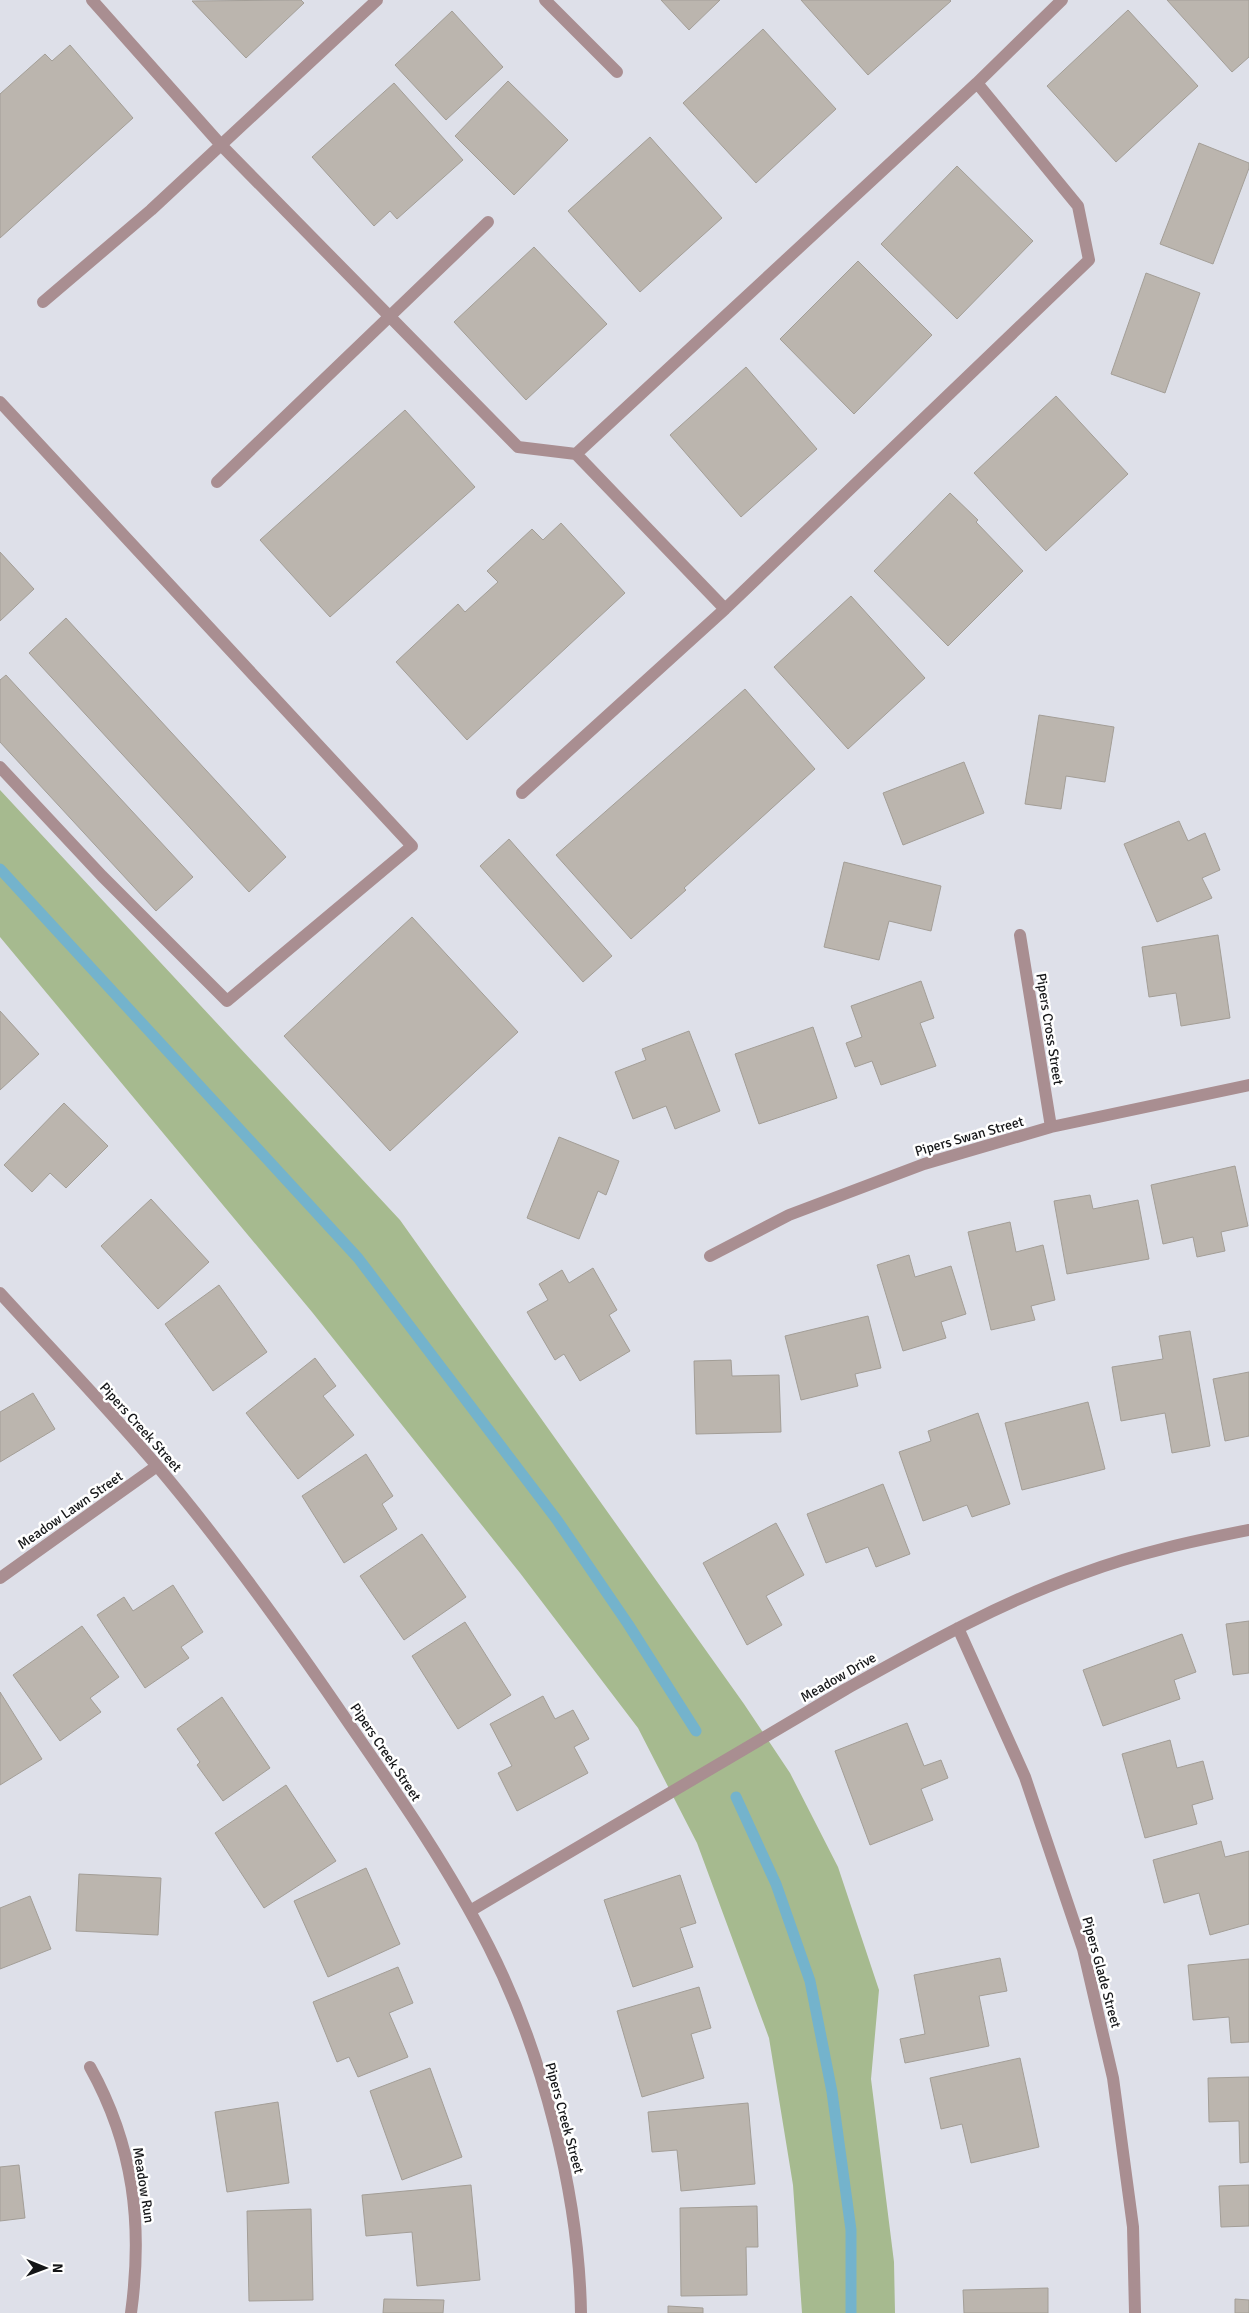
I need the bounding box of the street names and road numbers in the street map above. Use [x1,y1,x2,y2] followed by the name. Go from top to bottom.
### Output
[1032,972,1067,1086] street label: Pipers Cross Street
[913,1113,1026,1160] street label: Pipers Swan Street
[96,1379,185,1476] street label: Pipers Creek Street
[14,1468,126,1553] street label: Meadow Lawn Street
[797,1649,879,1706] street label: Meadow Drive
[347,1700,425,1805] street label: Pipers Creek Street
[1078,1915,1125,2030] street label: Pipers Glade Street
[541,2061,588,2176] street label: Pipers Creek Street
[129,2146,158,2224] street label: Meadow Run

